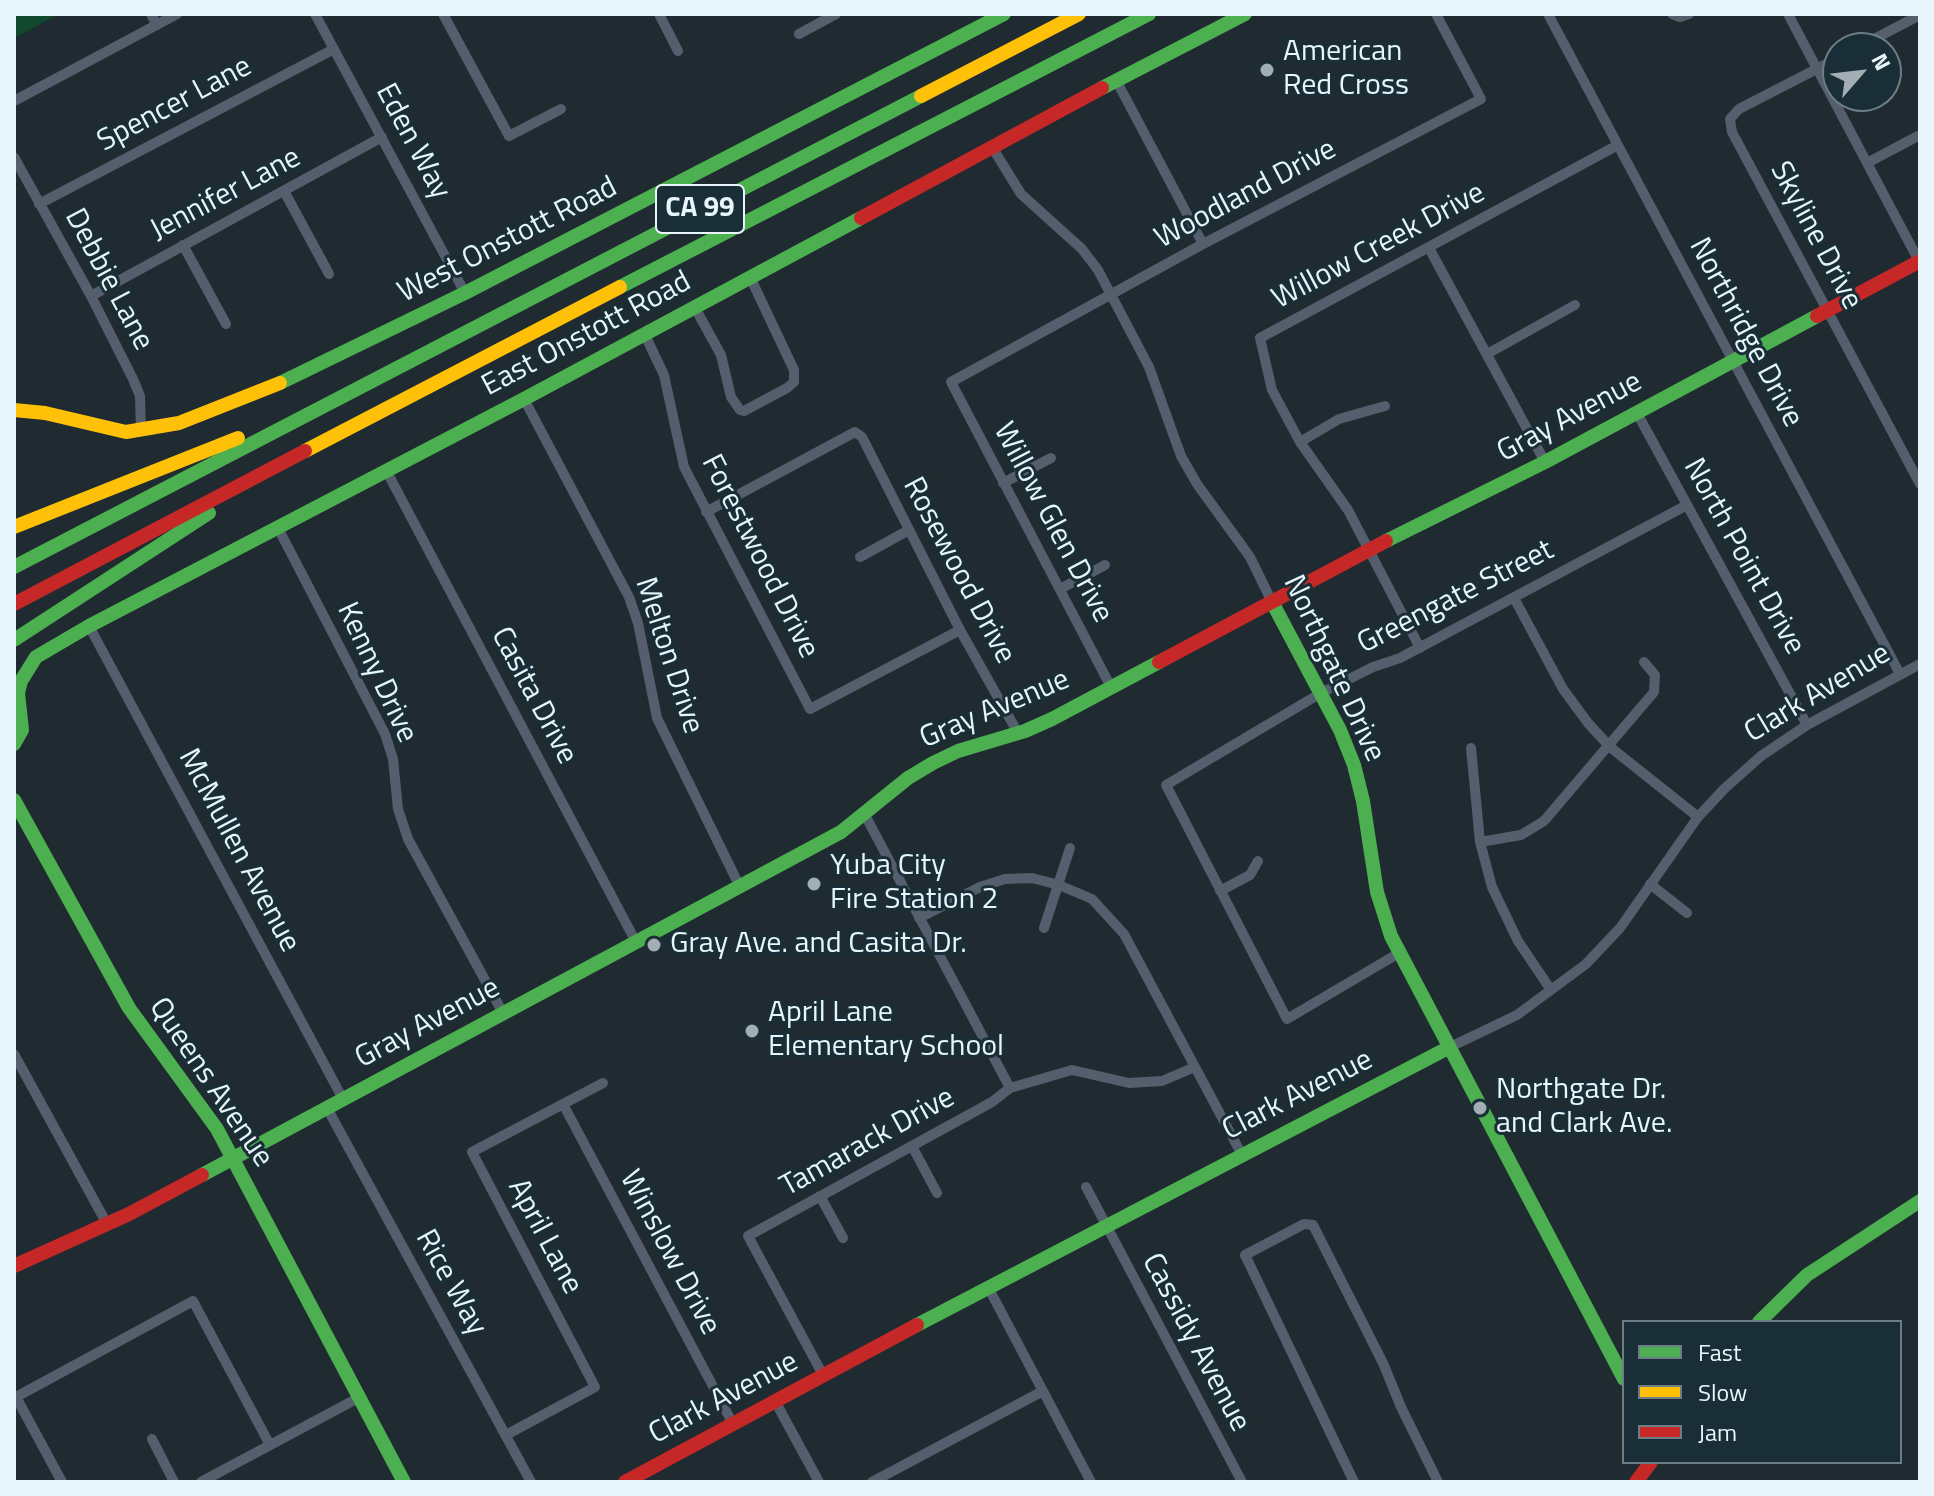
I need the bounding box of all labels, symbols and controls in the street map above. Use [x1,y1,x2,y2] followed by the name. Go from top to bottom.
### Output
[1822,32,1902,112] north arrow
[1283,35,1409,106] place label: American Red Cross
[1863,47,1900,76] text: N
[92,49,258,161] street label: Spencer Lane
[1258,61,1276,79] marker: American Red Cross
[367,78,457,206] street label: Eden Way
[1149,132,1343,258] street label: Woodland Drive
[145,140,307,250] street label: Jennifer Lane
[1761,156,1869,316] street label: Skyline Drive
[392,170,624,312] street label: West Onstott Road
[1267,176,1491,318] street label: Willow Creek Drive
[656,185,744,233] road number: CA 99
[56,203,160,357] street label: Debbie Lane
[1680,232,1810,434] street label: Northridge Drive
[476,265,698,405] street label: East Onstott Road
[1492,365,1648,471] street label: Gray Avenue
[984,417,1120,629] street label: Willow Glen Drive
[692,449,826,665] street label: Forestwood Drive
[1674,453,1812,661] street label: North Point Drive
[894,472,1022,670] street label: Rosewood Drive
[1352,533,1560,663] street label: Greengate Street
[1274,570,1392,768] street label: Northgate Drive
[626,573,710,739] street label: Melton Drive
[328,597,424,749] street label: Kenny Drive
[482,621,584,771] street label: Casita Drive
[1739,636,1897,752] street label: Clark Avenue
[915,662,1075,758] street label: Gray Avenue
[169,743,307,959] street label: McMullen Avenue
[830,849,998,920] place label: Yuba City Fire Station 2
[805,875,823,893] marker: Yuba City Fire Station 2
[670,927,967,963] place label: Gray Ave. and Casita Dr.
[645,936,663,954] marker: Gray Ave. and Casita Dr.
[350,971,506,1077] street label: Gray Avenue
[140,991,280,1175] street label: Queens Avenue
[768,996,1004,1066] place label: April Lane Elementary School
[743,1022,761,1040] marker: April Lane Elementary School
[1217,1043,1379,1149] street label: Clark Avenue
[1496,1073,1672,1144] place label: Northgate Dr. and Clark Ave.
[775,1080,961,1206] street label: Tamarack Drive
[1471,1099,1489,1117] marker: Northgate Dr. and Clark Ave.
[611,1165,727,1341] street label: Winslow Drive
[499,1173,589,1301] street label: April Lane
[406,1224,494,1342] street label: Rice Way
[1133,1248,1257,1438] street label: Cassidy Avenue
[1622,1320,1902,1464] legend
[1698,1334,1741,1370] text: Fast
[643,1345,805,1453] street label: Clark Avenue
[1698,1374,1747,1410] text: Slow
[1698,1414,1737,1450] text: Jam

